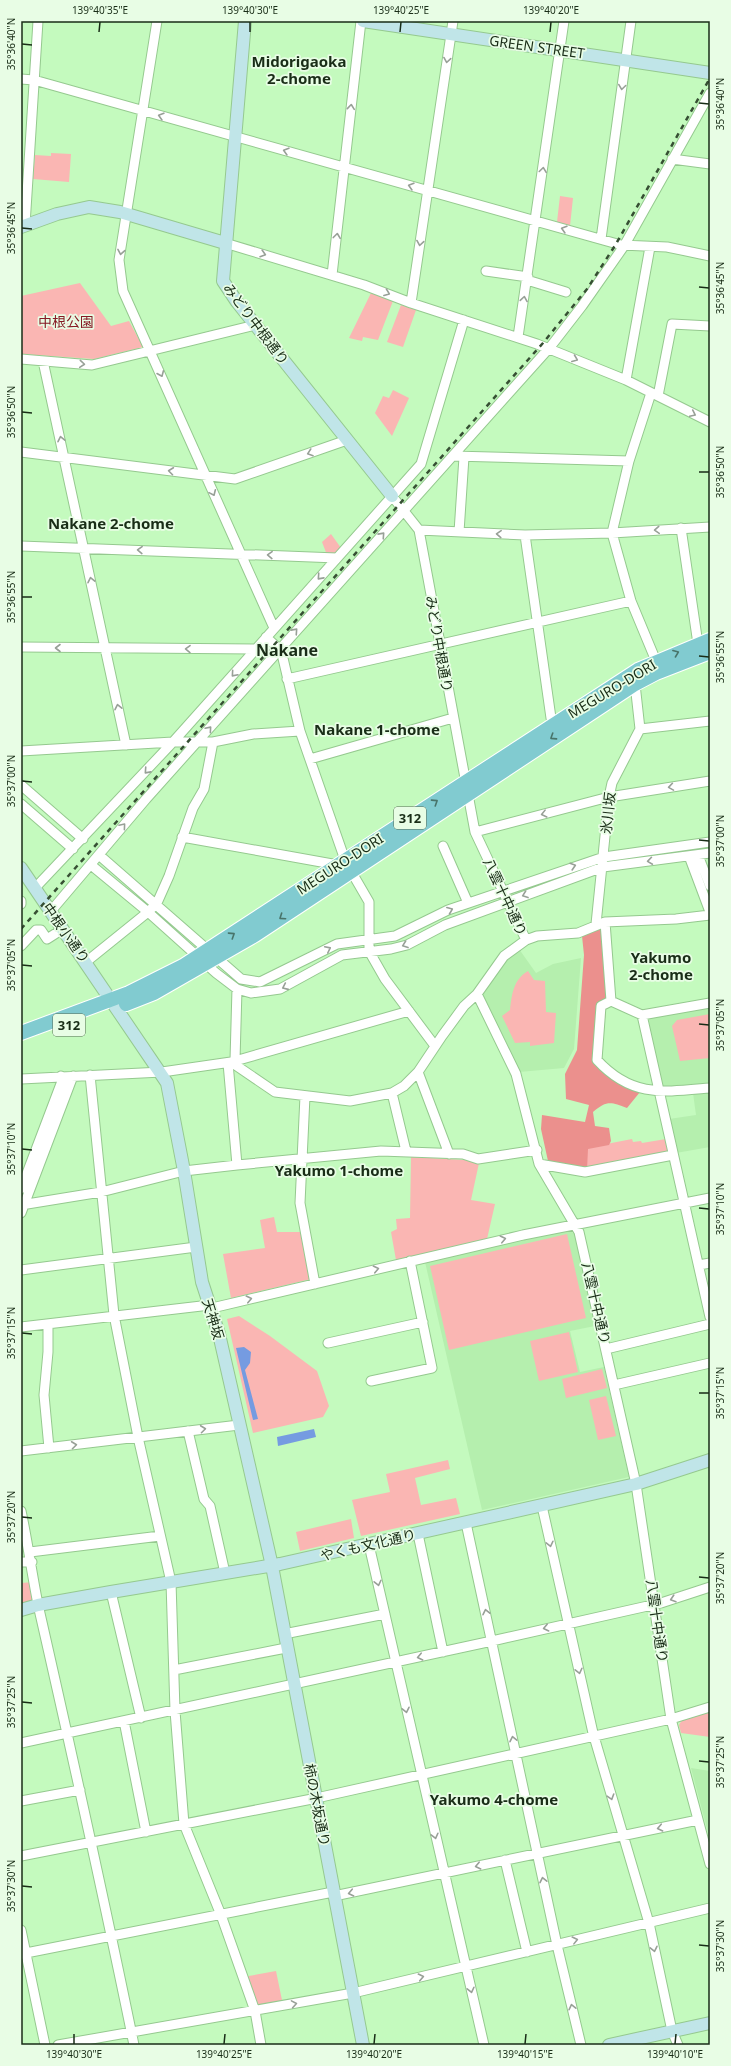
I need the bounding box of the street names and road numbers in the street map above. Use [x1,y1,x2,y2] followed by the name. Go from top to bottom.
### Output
[488,30,586,63] street label: GREEN STREET
[219,279,293,369] street label: みどり中根通り
[422,594,457,694] street label: みどり中根通り
[564,655,660,722] street label: MEGURO-DORI
[596,791,619,835] street label: 氷川坂
[394,807,426,829] road number: 312
[293,828,387,899] street label: MEGURO-DORI
[479,855,532,939] street label: 八雲十中通り
[39,899,94,967] street label: 中根小通り
[53,1014,85,1036] road number: 312
[578,1260,615,1346] street label: 八雲十中通り
[198,1296,229,1342] street label: 天神坂
[318,1524,418,1565] street label: やくも文化通り
[642,1578,673,1664] street label: 八雲十中通り
[300,1762,335,1848] street label: 柿の木坂通り

